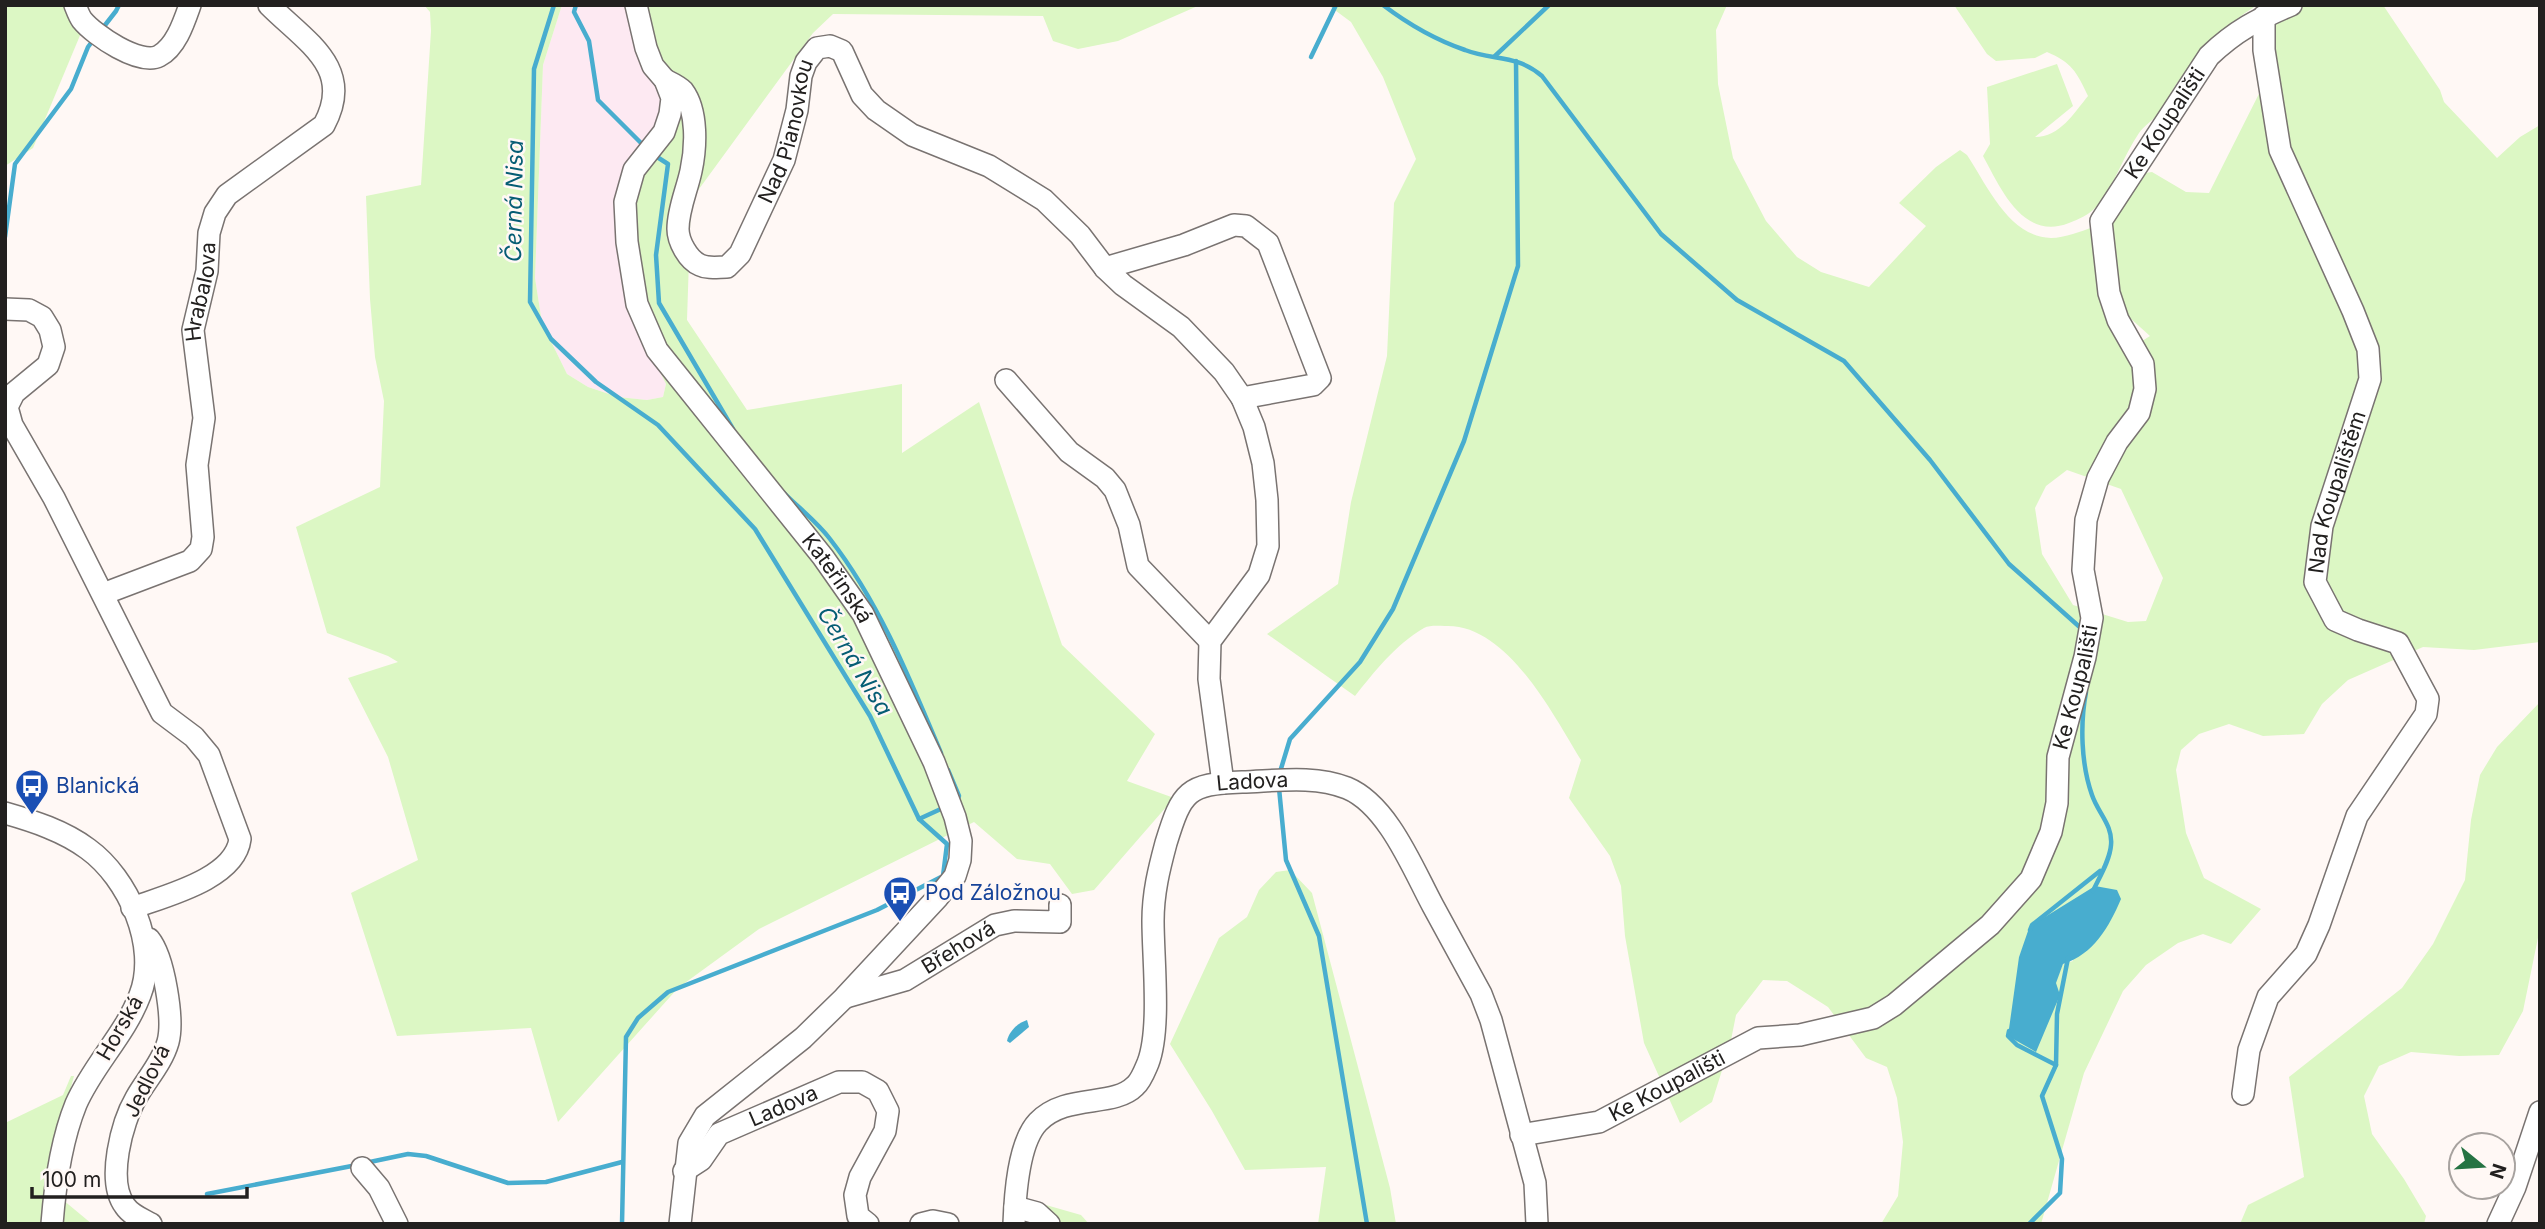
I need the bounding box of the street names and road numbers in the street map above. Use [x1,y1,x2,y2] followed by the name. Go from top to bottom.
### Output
[753,56,818,207] street label: Nad Pianovkou
[2119,63,2210,183] street label: Ke Koupališti
[180,241,221,343] street label: Hrabalova
[2303,407,2371,575] street label: Nad Koupalištěm
[797,528,878,627] street label: Kateřinská
[2048,623,2103,752] street label: Ke Koupališti
[1215,767,1289,796] street label: Ladova
[917,915,1000,979] street label: Břehová
[91,991,148,1065] street label: Horská
[118,1040,175,1121] street label: Jedlová
[1604,1045,1729,1127] street label: Ke Koupališti
[745,1080,821,1131] street label: Ladova

